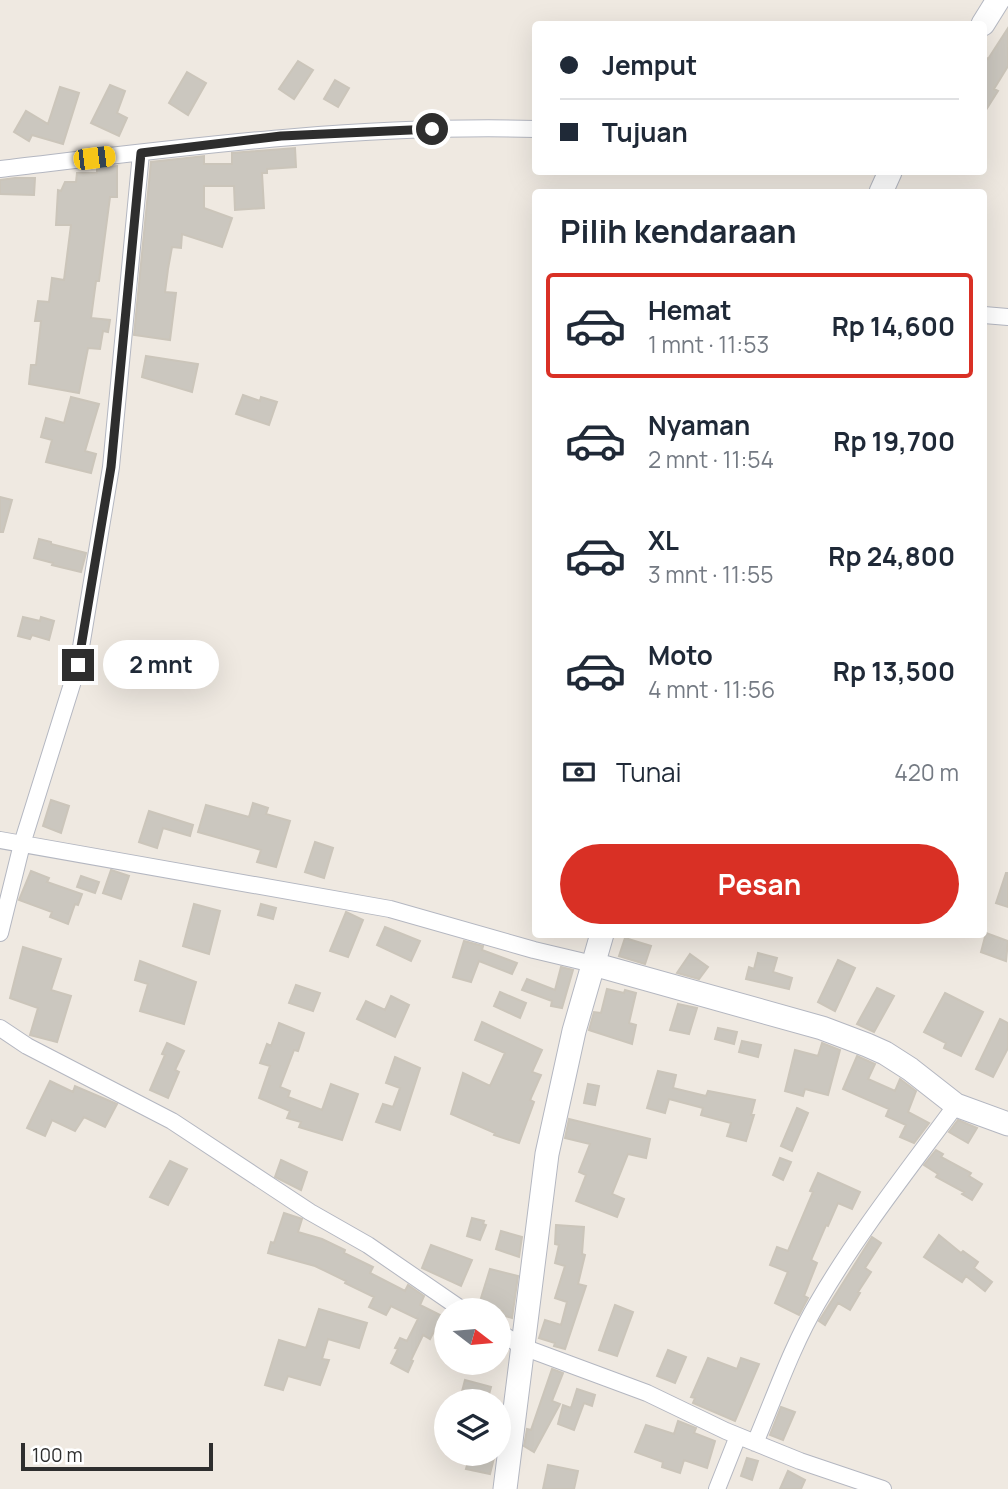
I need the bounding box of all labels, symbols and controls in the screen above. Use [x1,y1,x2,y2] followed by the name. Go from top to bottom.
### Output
[602,47,697,83] text: Jemput
[416,113,448,145] route start
[602,114,688,150] text: Tujuan
[72,145,117,171] car
[560,209,797,253] text: Pilih kendaraan
[648,292,732,328] text: Hemat
[564,294,627,357] icon: car
[832,308,955,344] text: Rp 14,600
[648,328,769,360] text: 1 mnt · 11:53
[648,407,750,443] text: Nyaman
[564,409,627,472] icon: car
[833,423,955,459] text: Rp 19,700
[648,443,774,475] text: 2 mnt · 11:54
[648,522,679,558] text: XL
[564,524,627,587] icon: car
[828,538,955,574] text: Rp 24,800
[648,558,774,590] text: 3 mnt · 11:55
[648,637,713,673] text: Moto
[564,639,627,702] icon: car
[102,640,218,690] callout: 2 mnt
[129,648,193,680] text: 2 mnt
[62,649,94,681] route end
[833,653,955,689] text: Rp 13,500
[648,673,775,705] text: 4 mnt · 11:56
[560,753,598,791] icon: cash
[616,754,682,790] text: Tunai
[894,756,959,788] text: 420 m
[560,844,959,924] button: Pesan
[434,1298,511,1376] north arrow
[434,1298,511,1466] map controls
[434,1389,511,1466] button: layers
[21,1440,214,1472] scale bar
[32,1442,83,1468] text: 100 m

